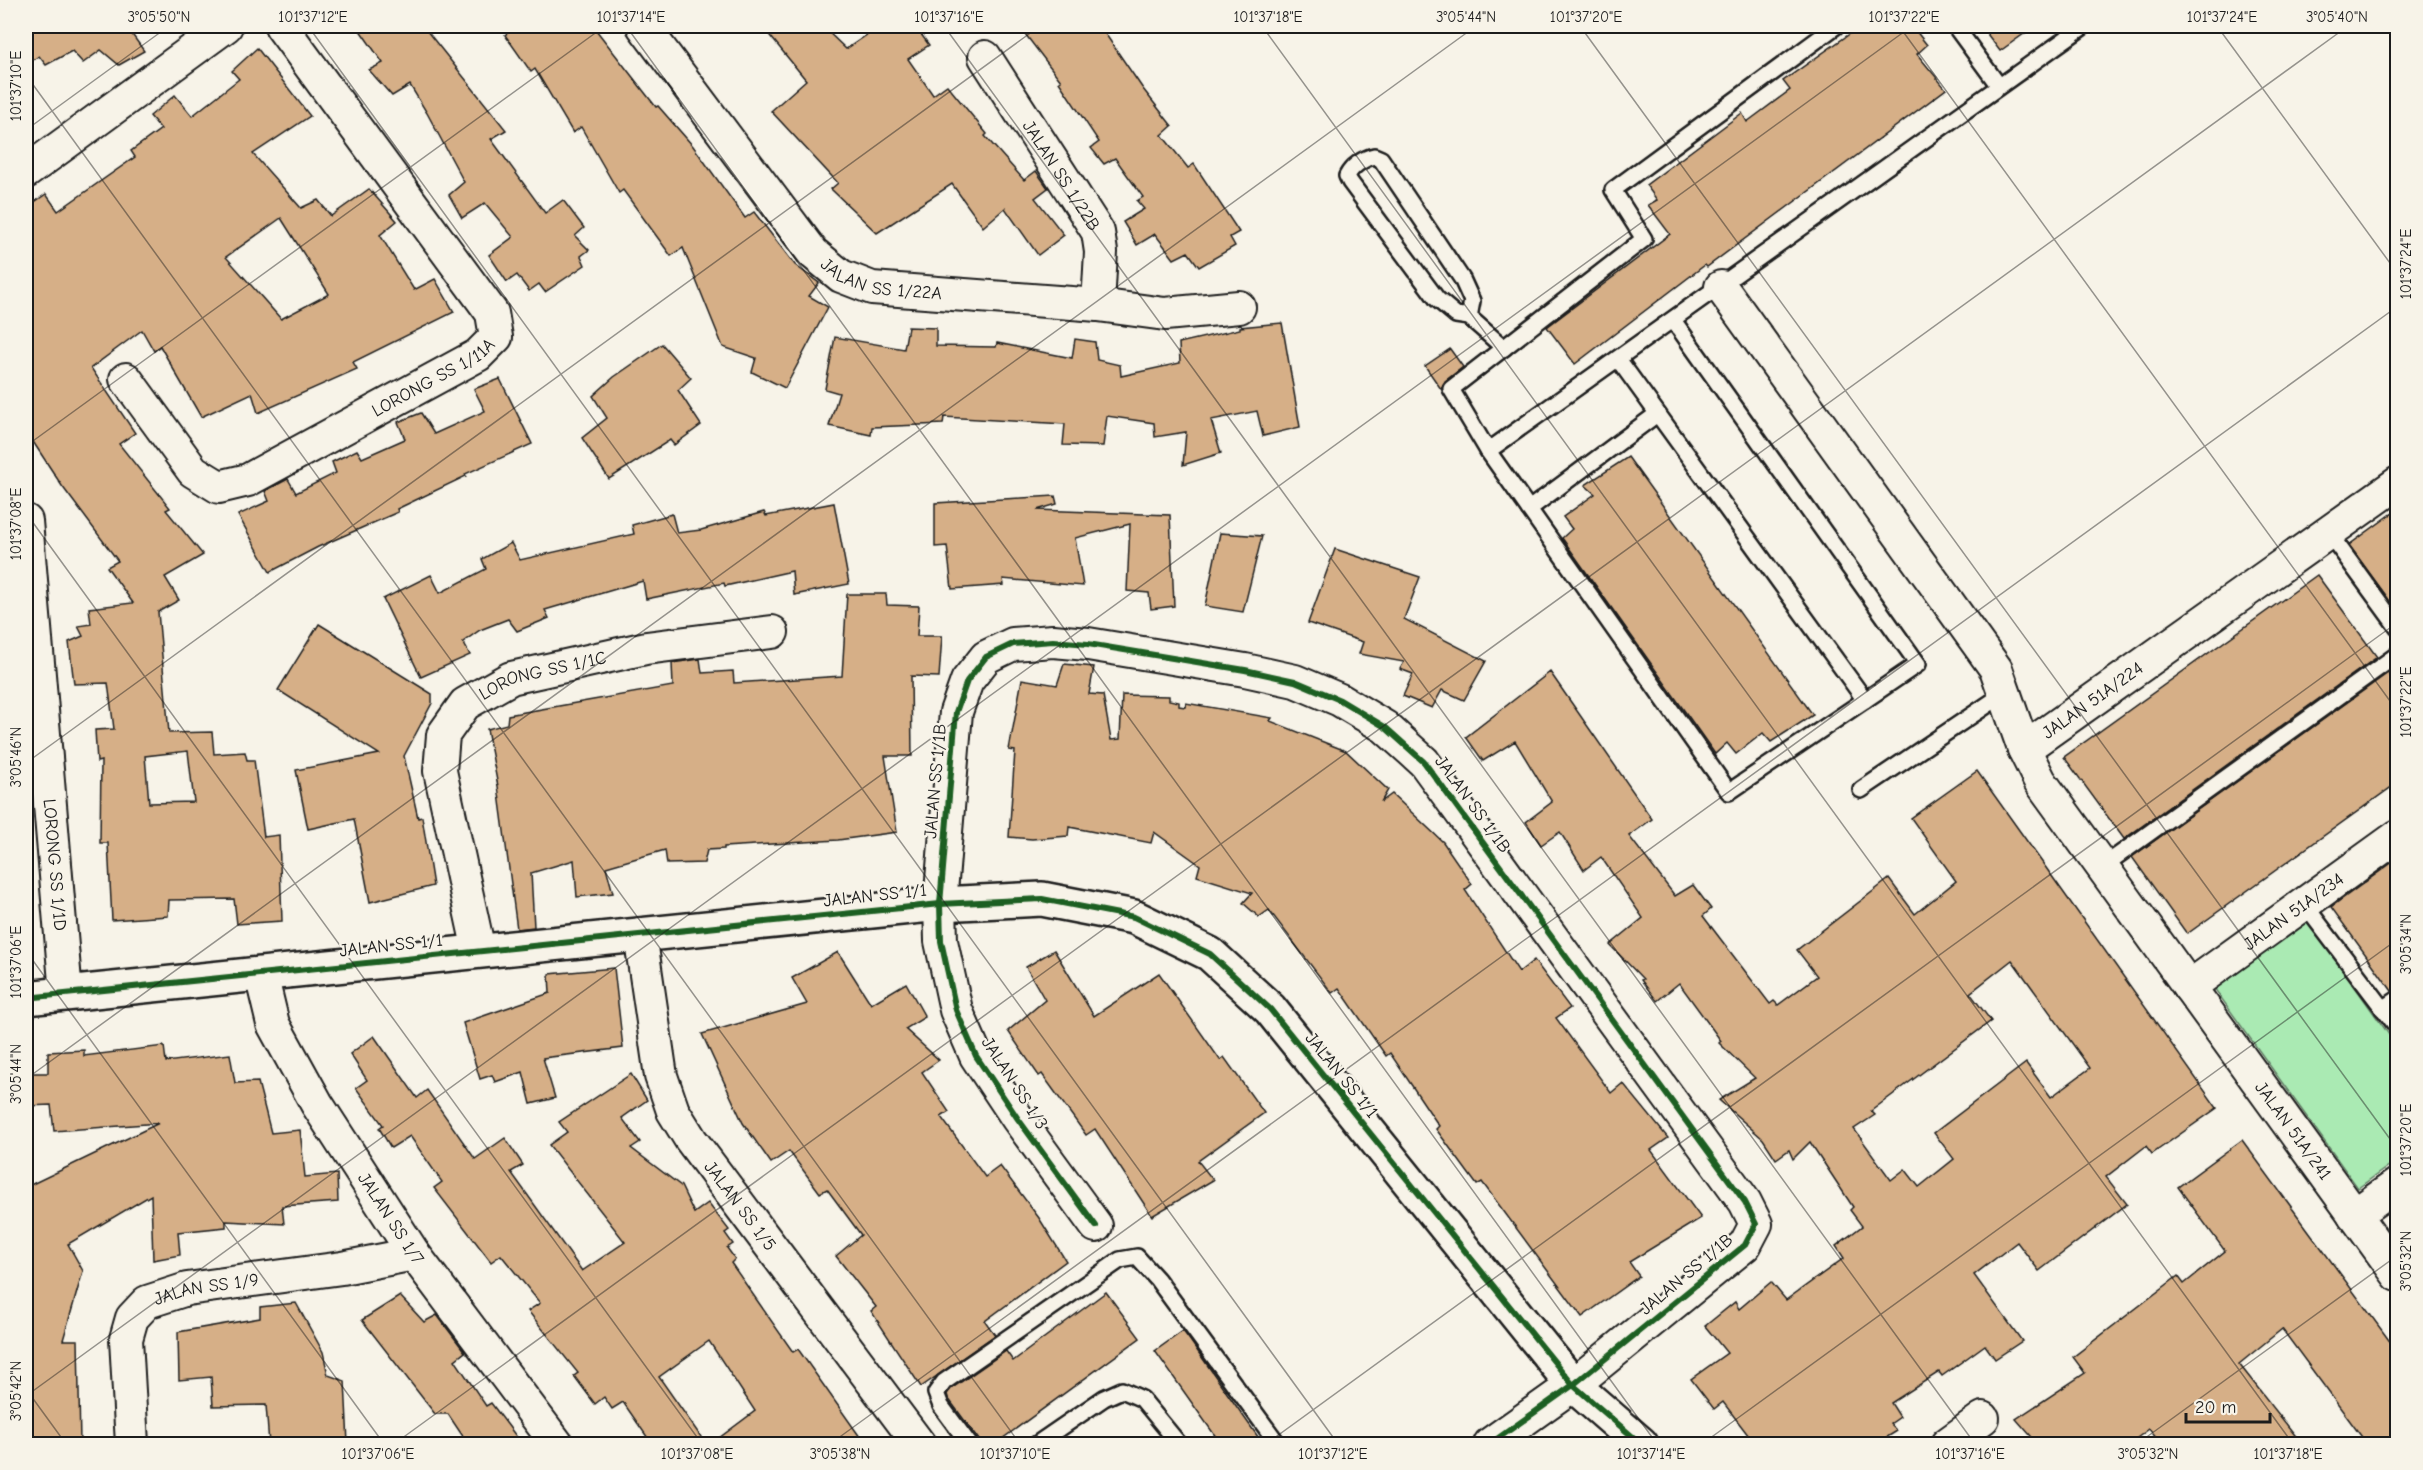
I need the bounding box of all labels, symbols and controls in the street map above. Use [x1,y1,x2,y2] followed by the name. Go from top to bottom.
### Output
[128,8,190,26] text: 3°05'50"N
[278,8,348,26] text: 101°37'12"E
[597,8,665,26] text: 101°37'14"E
[914,8,984,26] text: 101°37'16"E
[1233,8,1303,26] text: 101°37'18"E
[1436,8,1496,26] text: 3°05'44"N
[1550,8,1622,26] text: 101°37'20"E
[1868,8,1940,26] text: 101°37'22"E
[2187,8,2257,26] text: 101°37'24"E
[2306,8,2368,26] text: 3°05'40"N
[7,51,25,121] text: 101°37'10"E
[1018,117,1104,235] street label: JALAN SS 1/22B
[2397,229,2415,299] text: 101°37'24"E
[816,254,943,304] street label: JALAN SS 1/22A
[368,334,500,422] street label: LORONG SS 1/11A
[7,488,25,560] text: 101°37'08"E
[475,647,608,705] street label: LORONG SS 1/1C
[2038,658,2147,744] street label: JALAN 51A/224
[2397,666,2415,738] text: 101°37'22"E
[920,723,951,839] street label: JALAN SS 1/1B
[7,727,25,787] text: 3°05'46"N
[1430,752,1515,857] street label: JALAN SS 1/1B
[39,798,71,932] street label: LORONG SS 1/1D
[2240,869,2348,955] street label: JALAN 51A/234
[822,880,928,911] street label: JALAN SS 1/1
[2397,914,2415,974] text: 3°05'34"N
[7,926,25,998] text: 101°37'06"E
[338,930,444,961] street label: JALAN SS 1/1
[1301,1028,1382,1122] street label: JALAN SS 1/1
[977,1033,1052,1133] street label: JALAN SS 1/3
[7,1044,25,1104] text: 3°05'44"N
[2250,1078,2336,1184] street label: JALAN 51A/241
[2397,1104,2415,1176] text: 101°37'20"E
[700,1157,780,1255] street label: JALAN SS 1/5
[353,1169,429,1269] street label: JALAN SS 1/7
[1635,1229,1737,1319] street label: JALAN SS 1/1B
[2397,1231,2415,1291] text: 3°05'32"N
[151,1269,260,1310] street label: JALAN SS 1/9
[7,1361,25,1421] text: 3°05'42"N
[2186,1386,2270,1424] scale bar
[2195,1397,2236,1418] text: 20 m
[342,1445,414,1463] text: 101°37'06"E
[661,1445,733,1463] text: 101°37'08"E
[810,1445,870,1463] text: 3°05'38"N
[980,1445,1050,1463] text: 101°37'10"E
[1298,1445,1368,1463] text: 101°37'12"E
[1617,1445,1685,1463] text: 101°37'14"E
[1935,1445,2005,1463] text: 101°37'16"E
[2118,1445,2178,1463] text: 3°05'32"N
[2253,1445,2323,1463] text: 101°37'18"E

